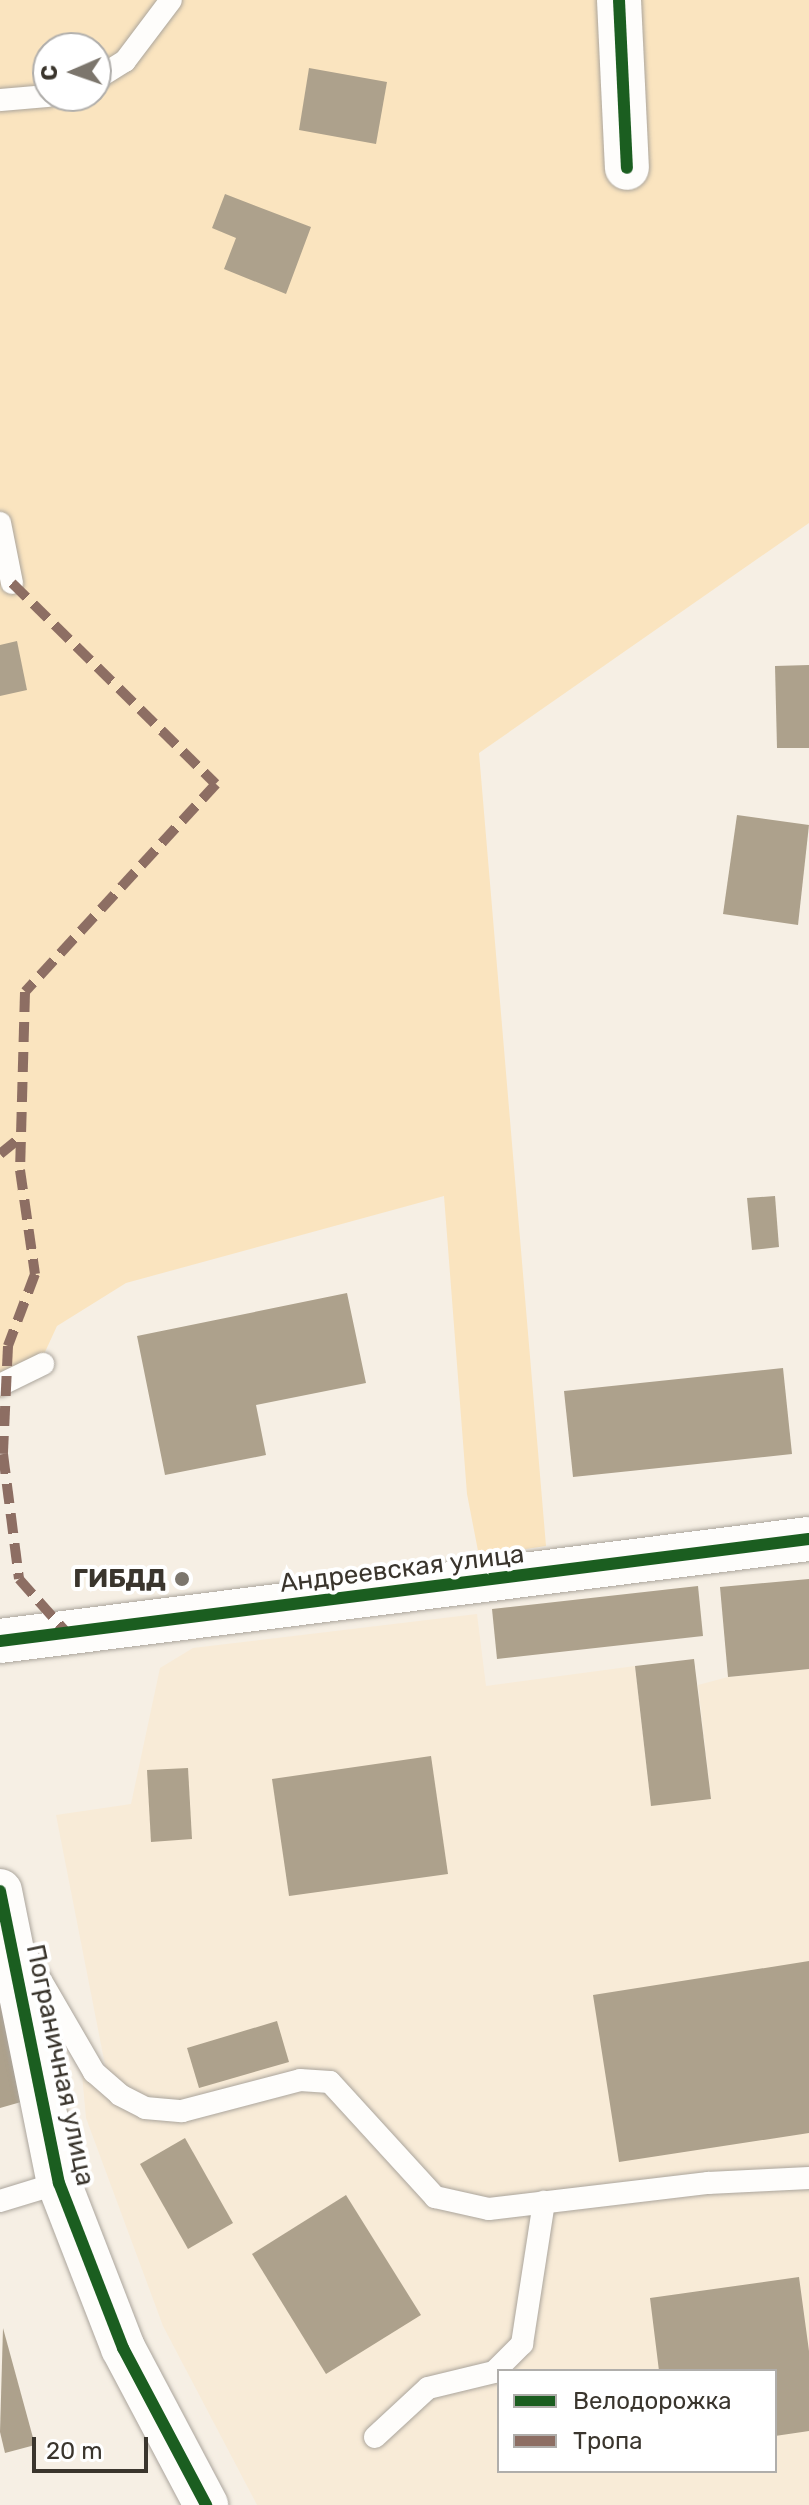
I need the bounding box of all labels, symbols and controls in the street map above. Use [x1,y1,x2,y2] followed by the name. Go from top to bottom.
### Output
[32,32,112,112] north arrow
[36,65,63,81] text: С
[278,1539,526,1599] street label: Андреевская улица
[73,1563,166,1595] place label: ГИБДД
[173,1570,191,1588] marker: ГИБДД
[19,1941,101,2189] street label: Пограничная улица
[497,2369,777,2473] legend
[573,2387,732,2415] text: Велодорожка
[36,2421,152,2471] scale bar
[573,2427,642,2455] text: Тропа
[46,2437,103,2465] text: 20 m

